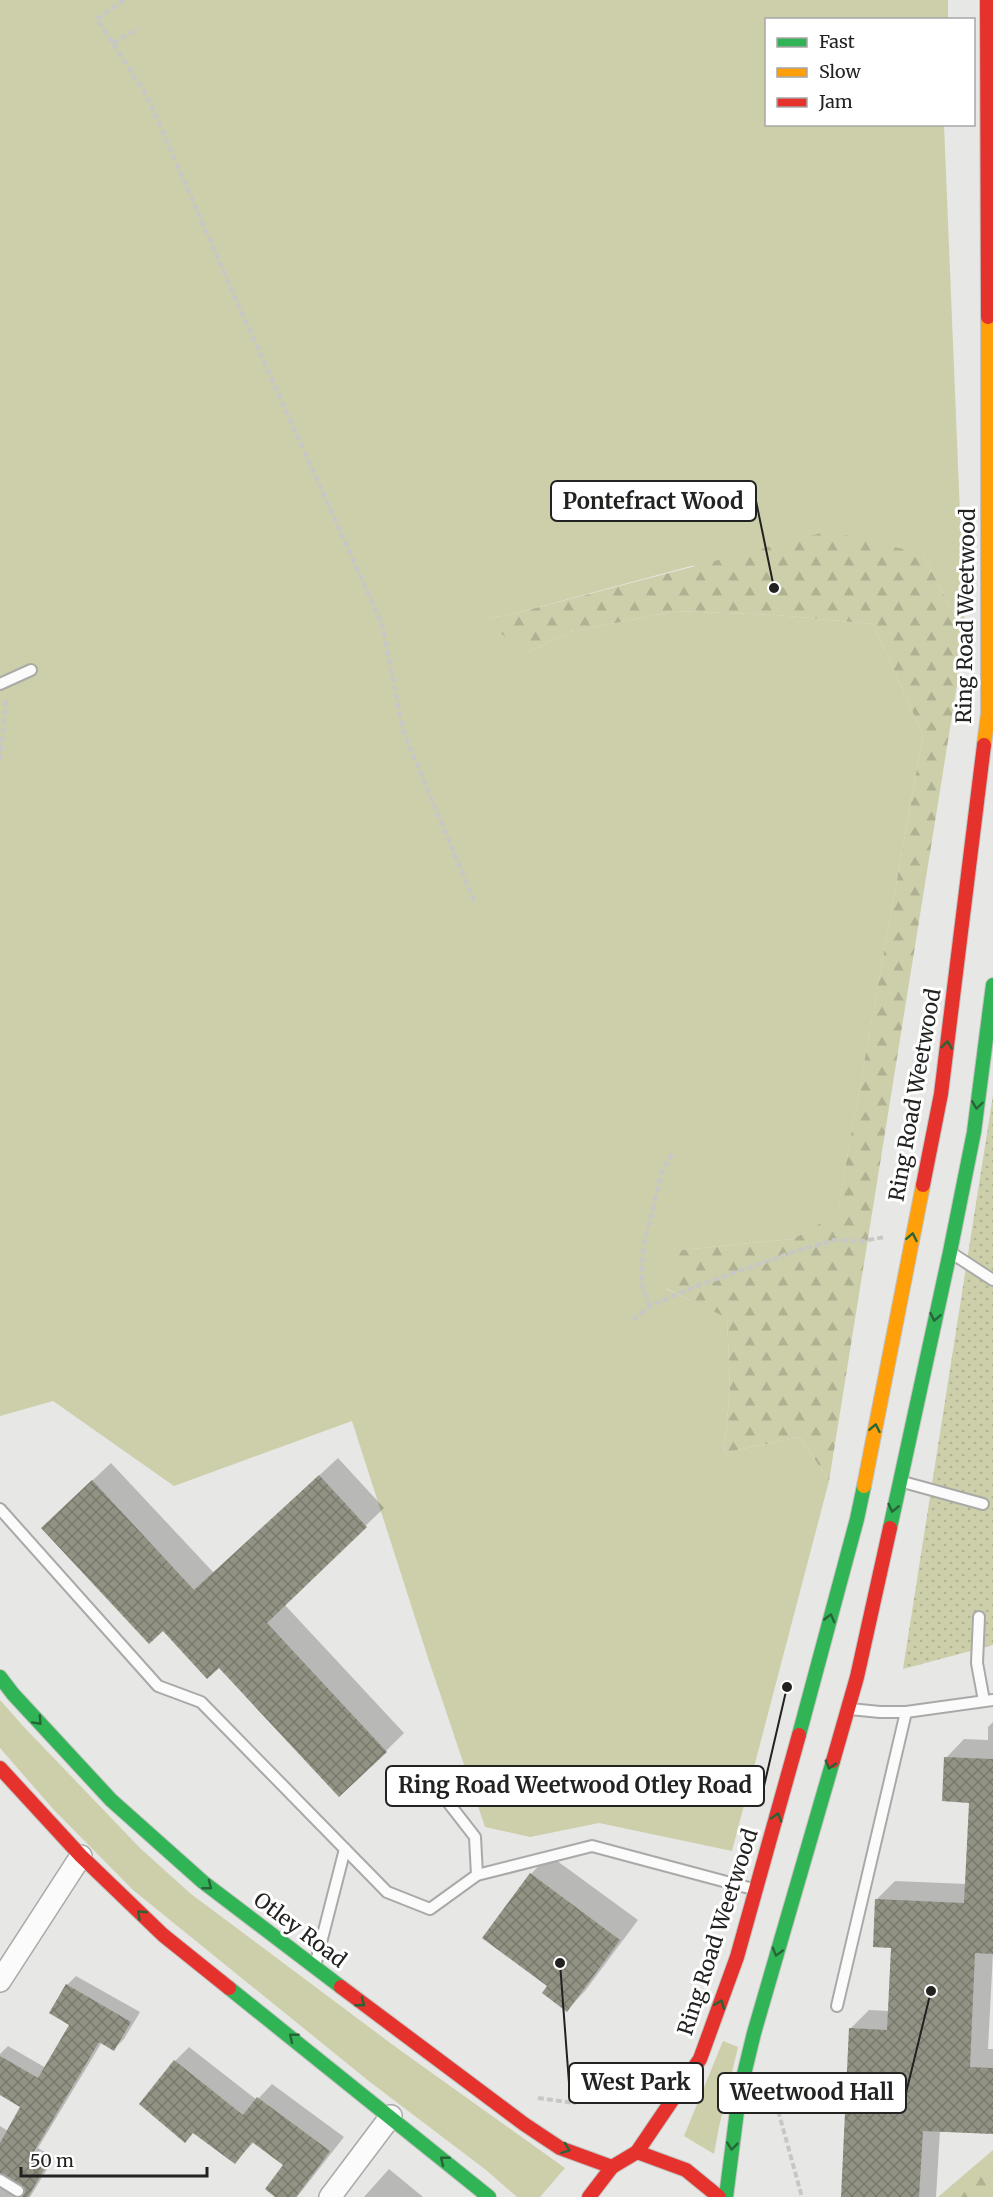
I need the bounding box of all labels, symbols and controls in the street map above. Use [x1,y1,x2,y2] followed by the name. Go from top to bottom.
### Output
[765,18,975,126] legend
[819,30,855,53] text: Fast
[819,60,862,83] text: Slow
[818,90,853,113] text: Jam
[551,481,756,521] callout: Pontefract Wood
[562,487,744,515] text: Pontefract Wood
[950,508,981,724] street label: Ring Road Weetwood
[883,986,947,1203] street label: Ring Road Weetwood
[941,1041,953,1050] one-way arrow
[971,1101,984,1110] one-way arrow
[905,1232,918,1242] one-way arrow
[930,1312,943,1322] one-way arrow
[868,1424,881,1434] one-way arrow
[888,1503,901,1513] one-way arrow
[823,1613,836,1623] one-way arrow
[31,1714,42,1725] one-way arrow
[825,1759,837,1769] one-way arrow
[386,1766,764,1806] callout: Ring Road Weetwood Otley Road
[398,1771,752,1799] text: Ring Road Weetwood Otley Road
[770,1812,782,1823] one-way arrow
[671,1825,764,2038] street label: Ring Road Weetwood
[201,1878,212,1889] one-way arrow
[249,1886,352,1973] street label: Otley Road
[138,1911,149,1922] one-way arrow
[772,1946,784,1957] one-way arrow
[355,1996,366,2007] one-way arrow
[713,1999,725,2010] one-way arrow
[288,2034,299,2045] one-way arrow
[569,2063,703,2103] callout: West Park
[580,2068,691,2096] text: West Park
[718,2073,906,2113] callout: Weetwood Hall
[729,2078,894,2106] text: Weetwood Hall
[21,2140,207,2178] scale bar
[726,2141,739,2150] one-way arrow
[561,2142,571,2155] one-way arrow
[30,2149,74,2172] text: 50 m
[440,2156,451,2167] one-way arrow

